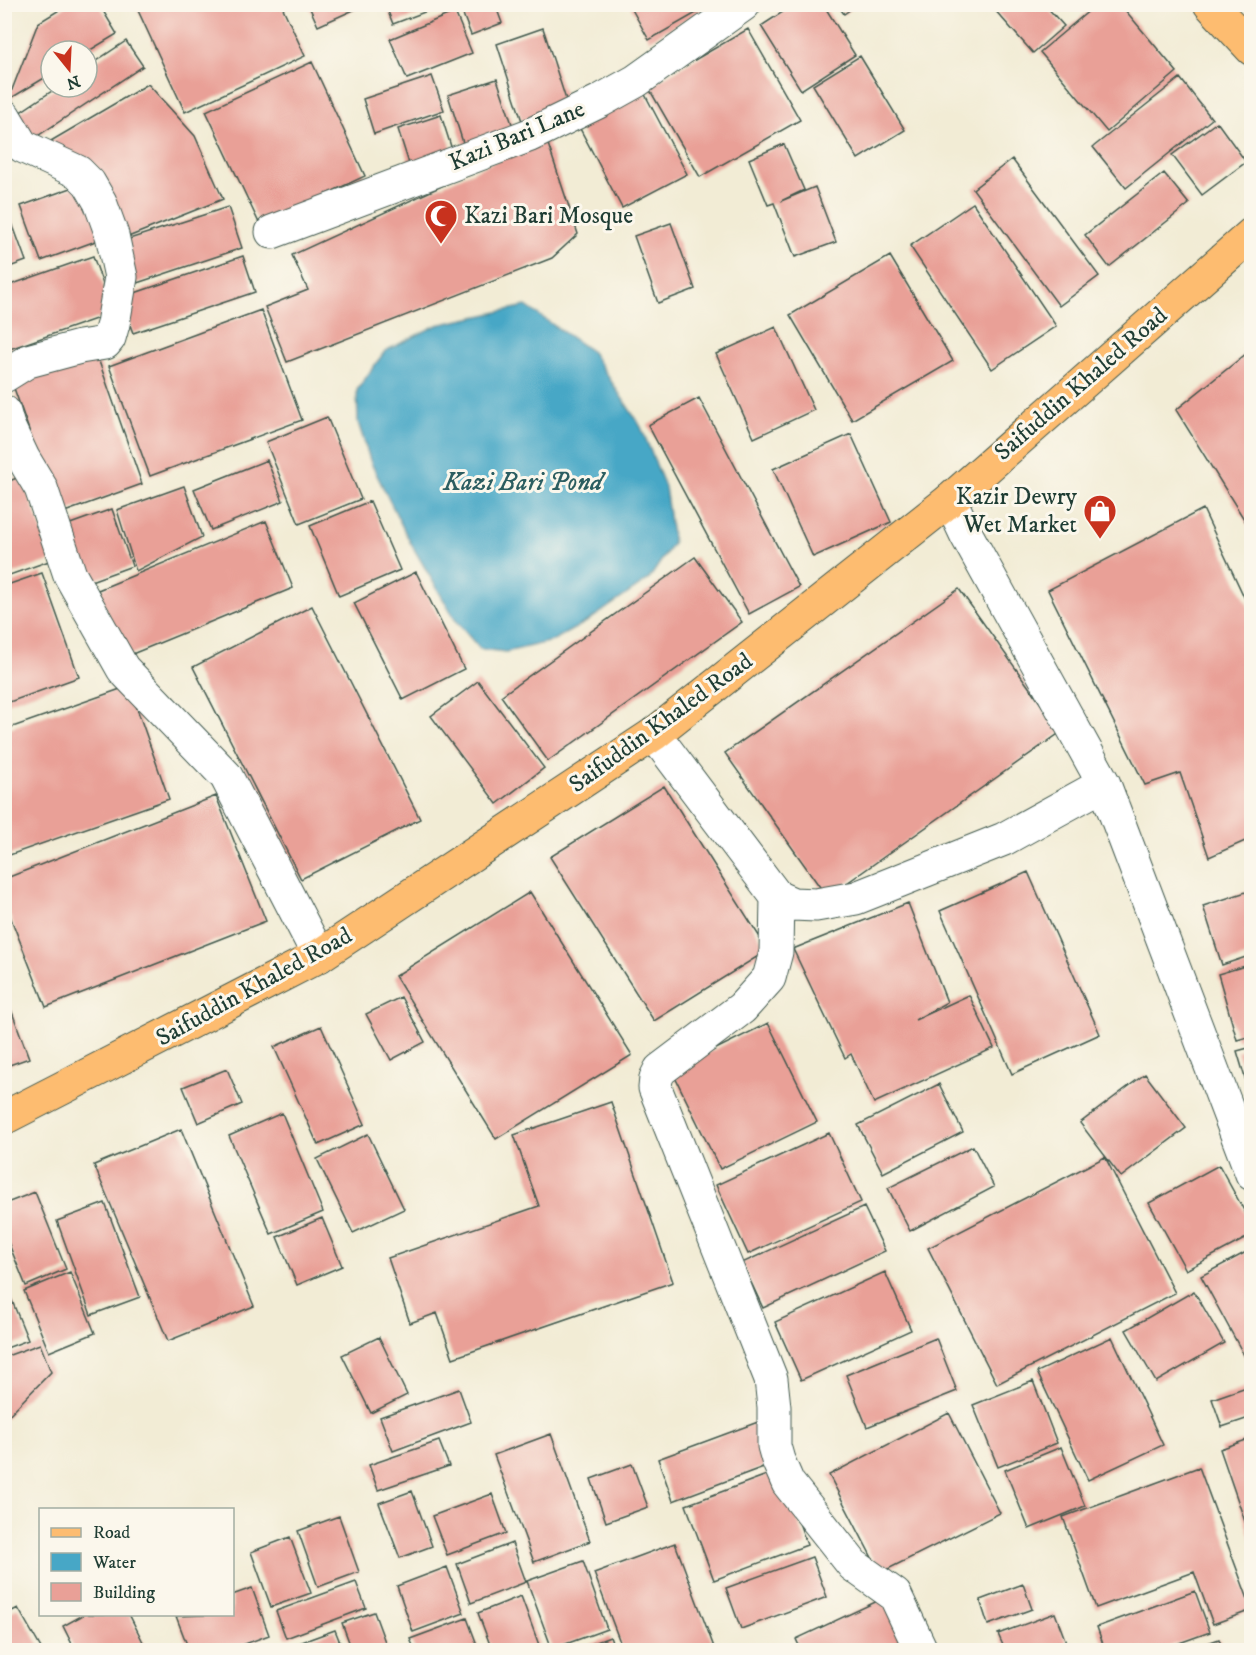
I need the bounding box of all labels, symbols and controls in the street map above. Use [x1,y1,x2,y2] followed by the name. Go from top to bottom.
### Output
[39,39,99,99] north arrow
[64,71,83,94] text: N
[445,94,589,178] street label: Kazi Bari Lane
[423,198,459,245] mosque icon: Kazi Bari Mosque
[464,201,633,231] place label: Kazi Bari Mosque
[988,301,1174,467] street label: Saifuddin Khaled Road
[442,466,606,499] water label: Kazi Bari Pond
[956,482,1078,540] place label: Kazir Dewry Wet Market
[1082,493,1118,540] shop icon: Kazir Dewry Wet Market
[563,646,759,800] street label: Saifuddin Khaled Road
[151,921,357,1053] street label: Saifuddin Khaled Road
[39,1508,234,1616] legend
[93,1522,130,1544] text: Road
[92,1552,136,1574] text: Water
[93,1582,155,1604] text: Building

